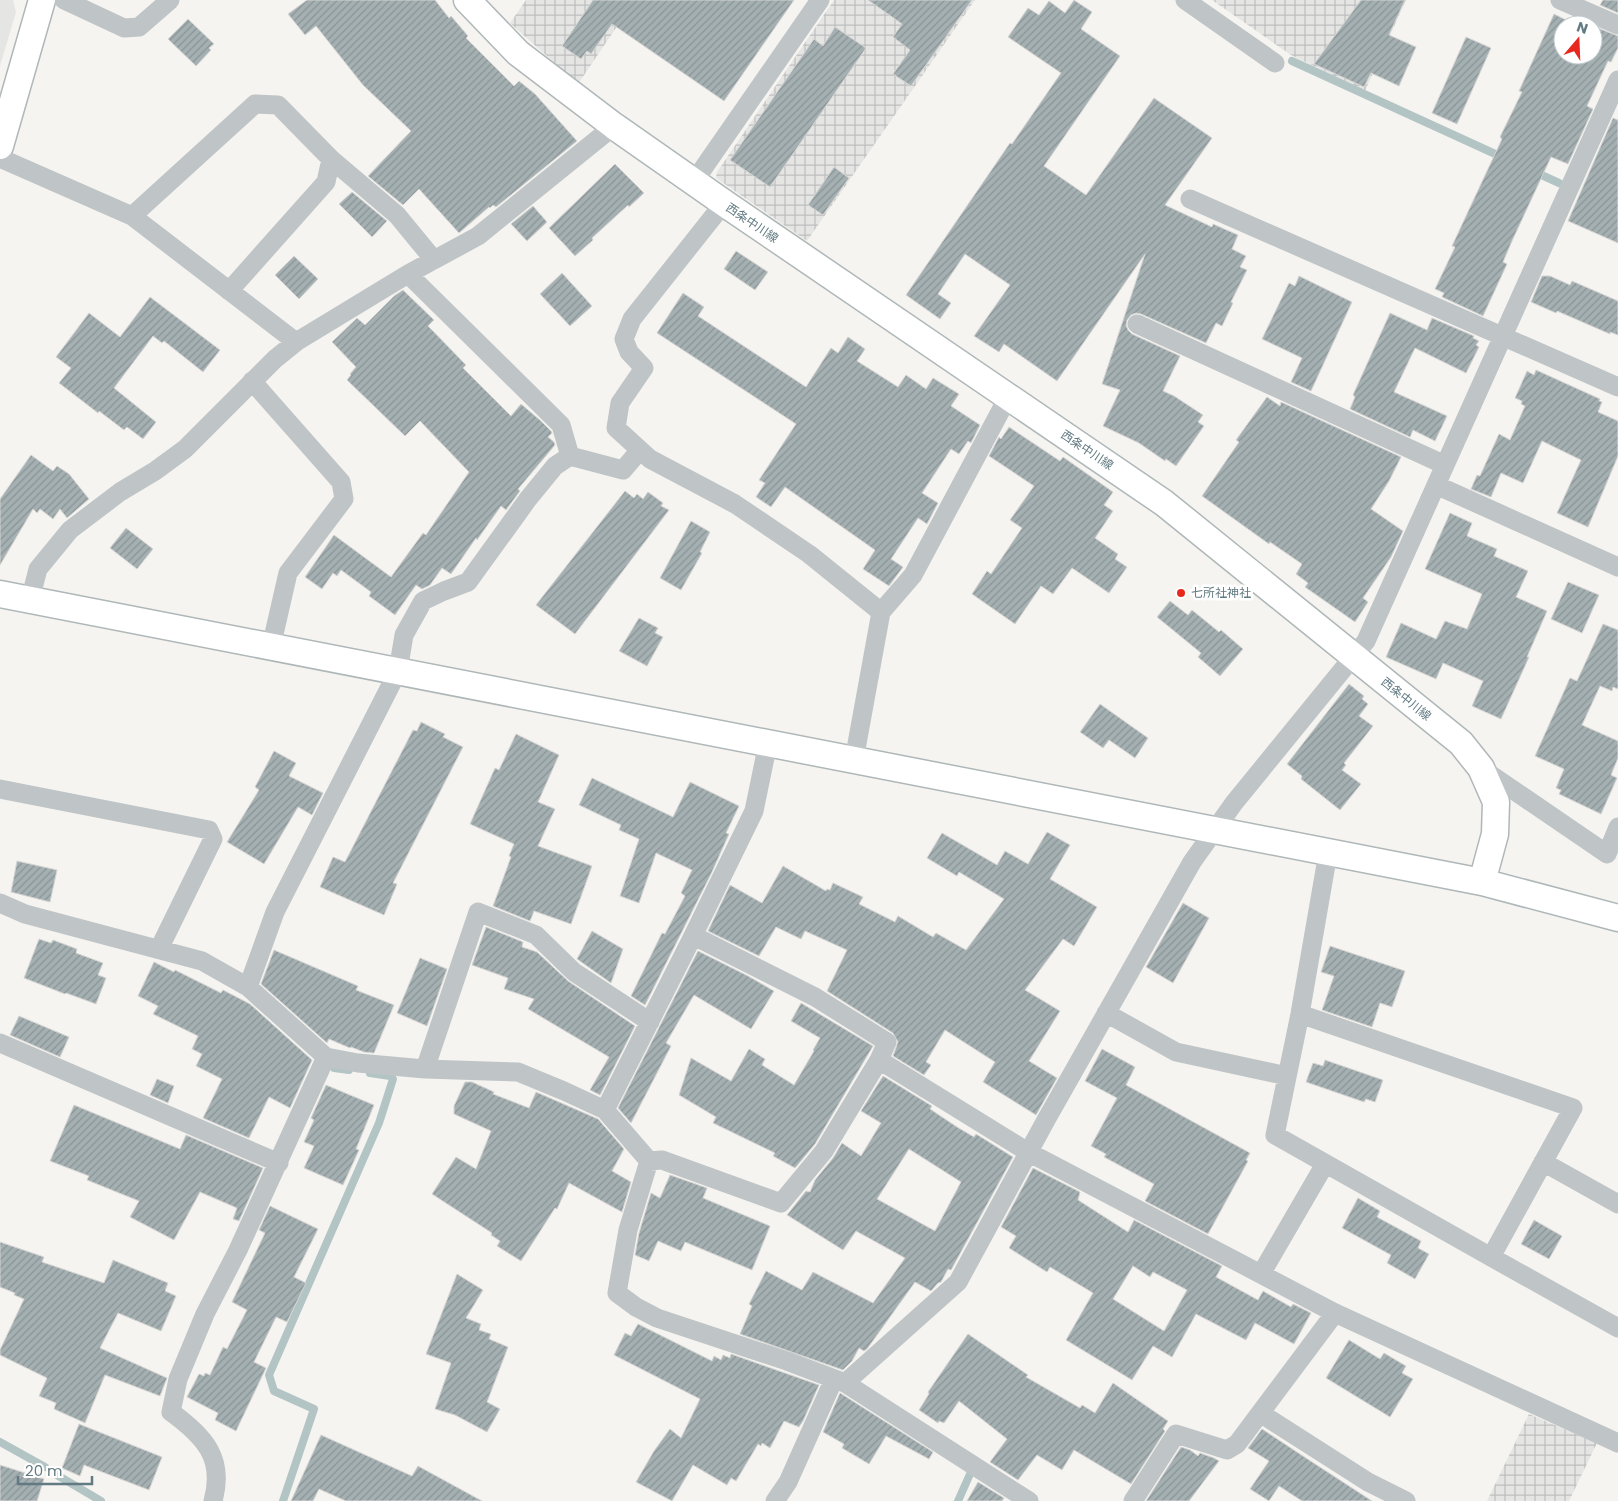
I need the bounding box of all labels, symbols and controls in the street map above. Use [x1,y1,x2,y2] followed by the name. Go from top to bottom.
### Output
[1553,15,1603,65] north arrow
[1574,17,1590,39] text: N
[723,199,782,246] street label: 西条中川線
[1058,426,1117,473] street label: 西条中川線
[1191,584,1251,601] place label: 七所社神社
[1175,587,1187,599] marker: 七所社神社
[1378,673,1435,724] street label: 西条中川線
[18,1454,91,1486] scale bar
[25,1460,63,1481] text: 20 m

